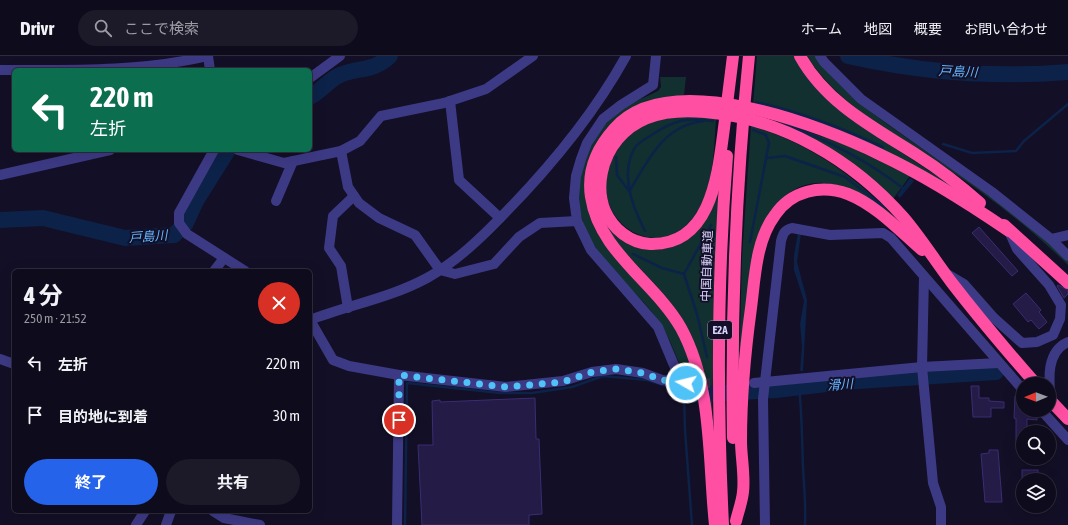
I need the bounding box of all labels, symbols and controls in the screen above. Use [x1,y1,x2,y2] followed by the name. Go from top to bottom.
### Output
[78,10,358,46] search box
[20,17,54,39] text: Drivr
[92,17,114,39] icon: search
[124,20,199,37] text: ここで検索
[800,21,842,37] text: ホーム
[864,21,892,37] text: 地図
[914,21,942,37] text: 概要
[964,21,1048,37] text: お問い合わせ
[938,63,980,80] water label: 戸島川
[90,81,153,113] text: 220 m
[24,84,76,136] icon: left
[90,118,126,139] text: 左折
[128,228,170,245] water label: 戸島川
[699,230,715,302] street label: 中国自動車道
[24,282,63,309] text: 4 分
[258,282,300,324] button: close
[24,311,87,326] text: 250 m · 21:52
[708,321,732,339] road number: E2A
[24,352,46,374] icon: left
[266,355,300,372] text: 220 m
[58,356,88,373] text: 左折
[665,362,707,404] position arrow
[827,376,856,393] water label: 滑川
[1016,377,1056,417] north arrow
[1016,377,1056,513] map controls
[382,403,416,437] pin
[24,404,46,426] icon: arrive
[273,407,300,424] text: 30 m
[58,408,148,425] text: 目的地に到着
[388,409,410,431] icon: arrive
[1016,425,1056,465] button: search
[24,459,158,505] button: 終了
[166,459,300,505] button: 共有
[1016,473,1056,513] button: layers

